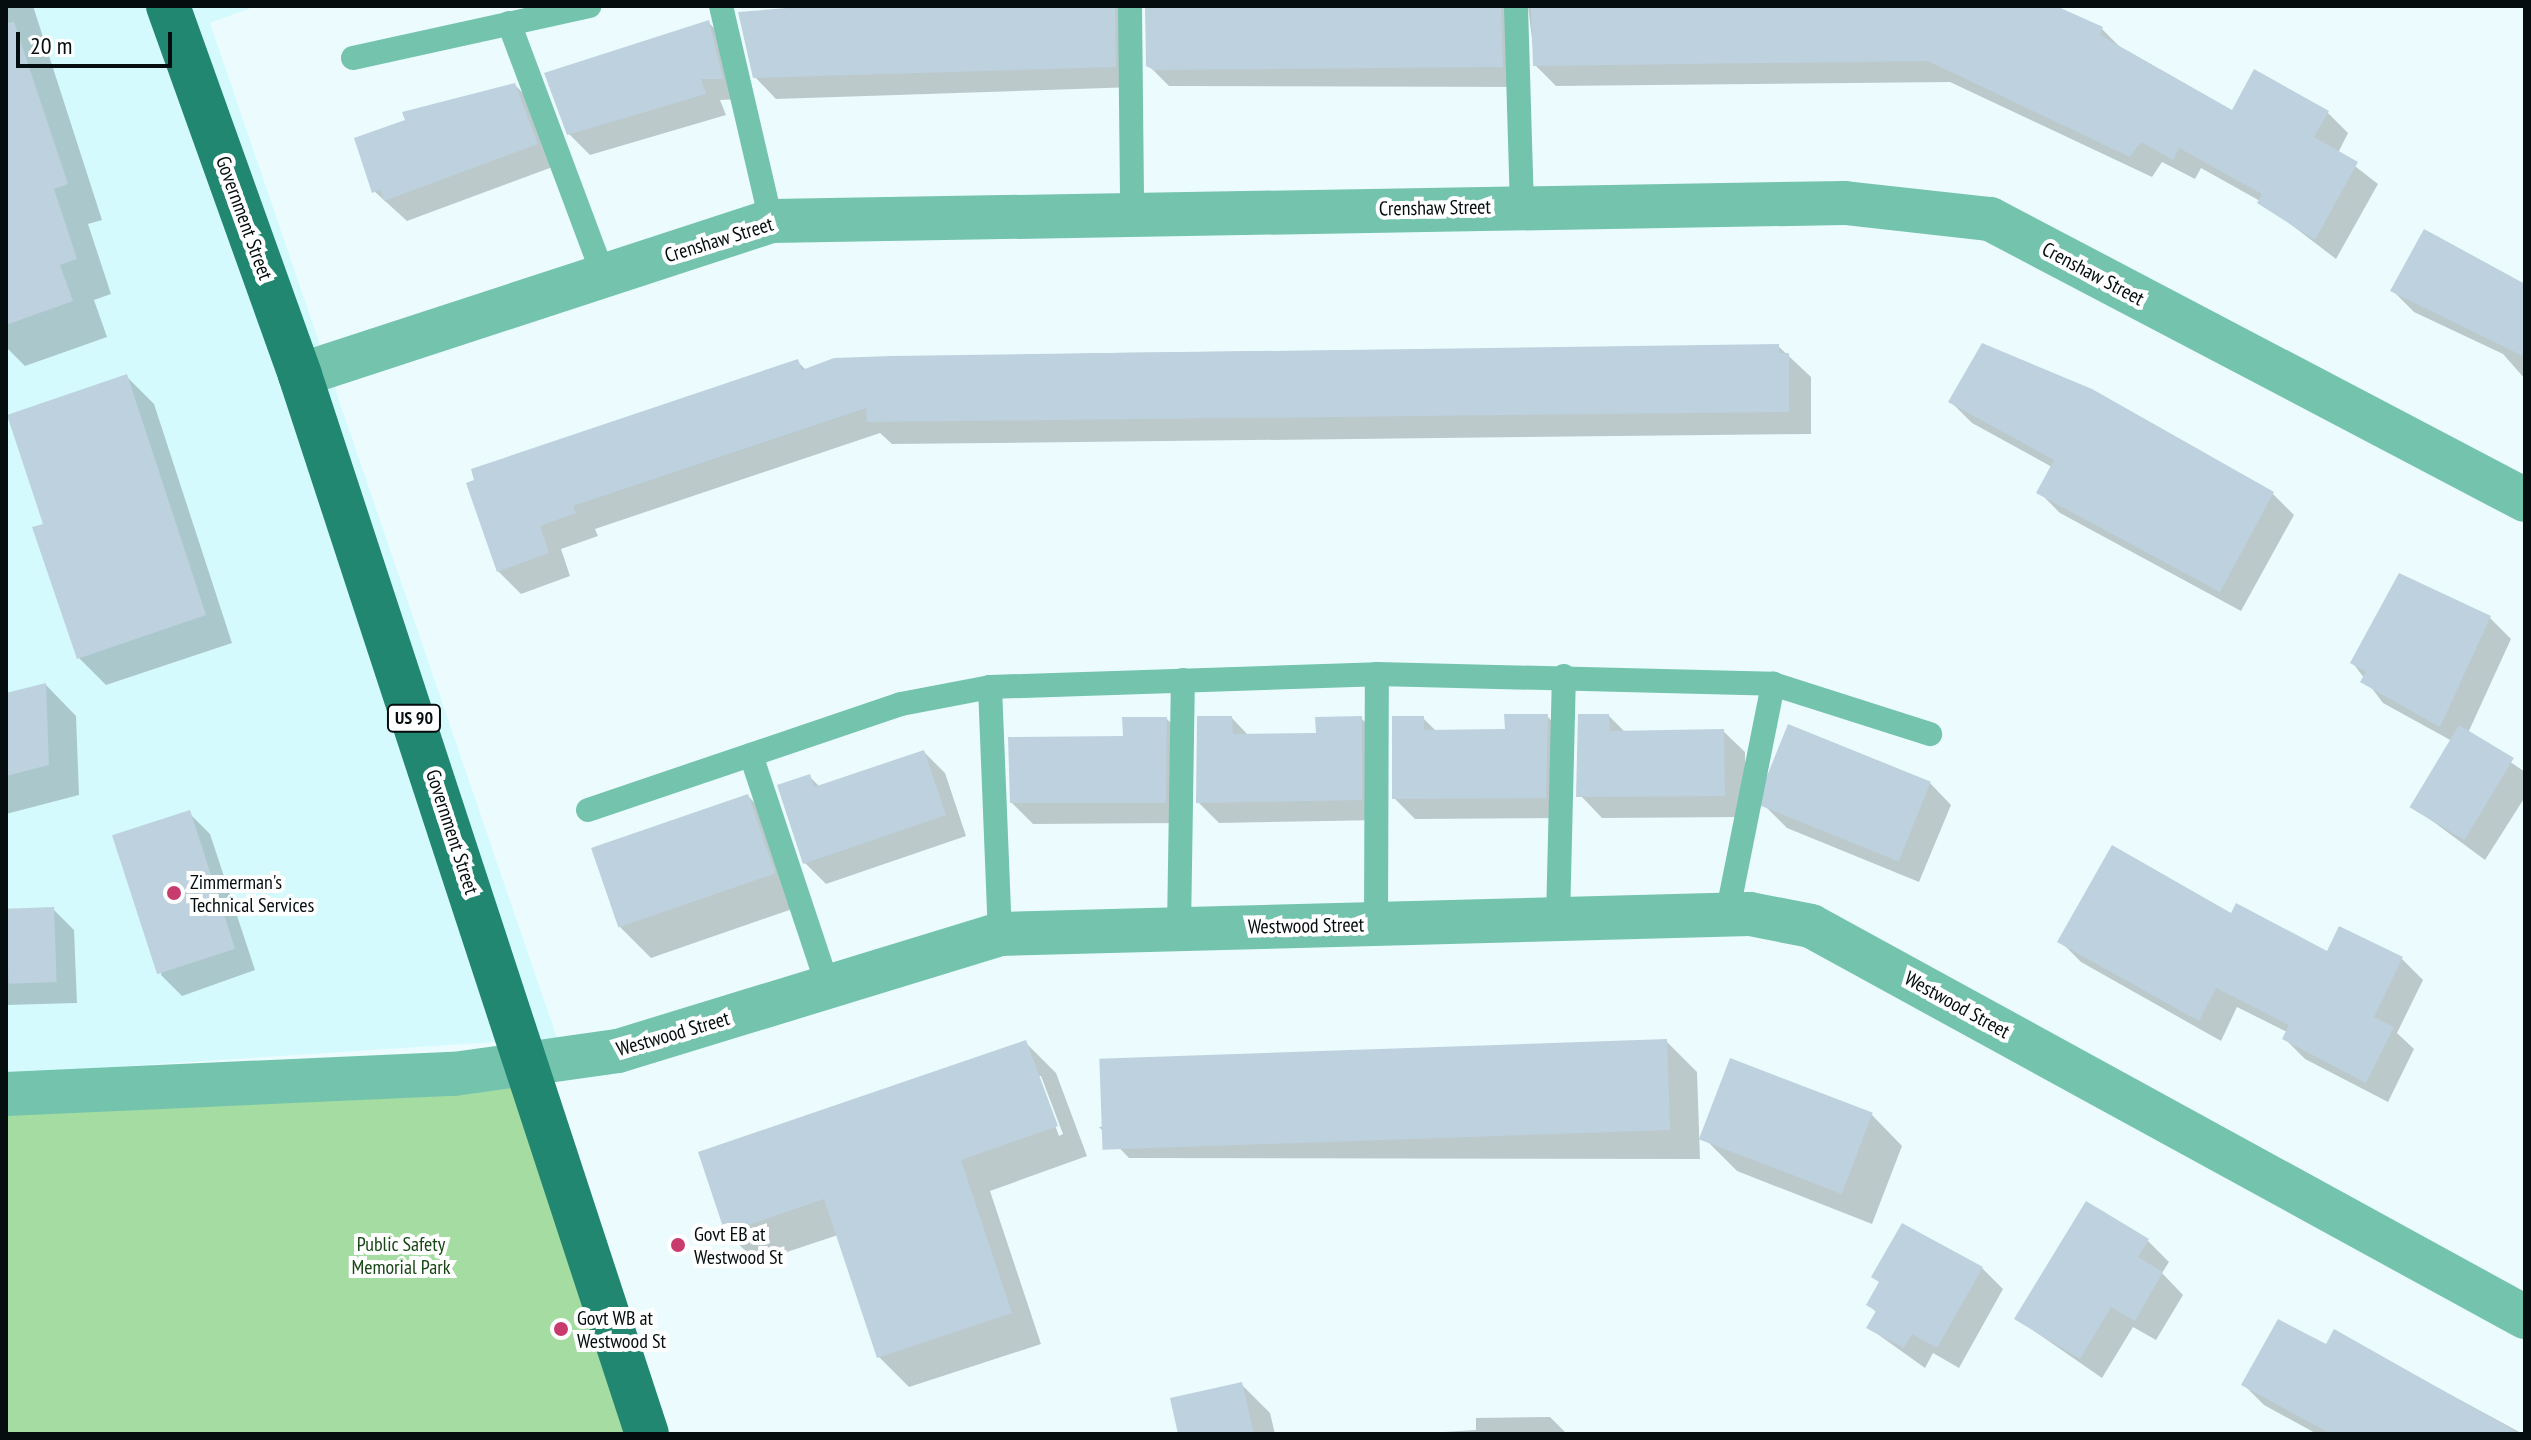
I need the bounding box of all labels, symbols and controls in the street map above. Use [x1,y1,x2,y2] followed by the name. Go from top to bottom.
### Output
[20,16,176,66] scale bar
[30,30,72,61] text: 20 m
[211,153,277,283] street label: Government Street
[1379,195,1491,221] street label: Crenshaw Street
[662,212,776,268] street label: Crenshaw Street
[2038,237,2148,311] street label: Crenshaw Street
[386,704,442,732] road number: US 90
[421,767,483,897] street label: Government Street
[190,870,314,917] place label: Zimmerman's Technical Services
[165,884,183,902] marker: Zimmerman's Technical Services
[1248,913,1364,939] street label: Westwood Street
[1900,966,2014,1044] street label: Westwood Street
[614,1006,732,1062] street label: Westwood Street
[694,1222,783,1269] place label: Govt EB at Westwood St
[351,1232,451,1279] park label: Public Safety Memorial Park
[669,1236,687,1254] marker: Govt EB at Westwood St
[577,1306,666,1353] place label: Govt WB at Westwood St
[552,1320,570,1338] marker: Govt WB at Westwood St

